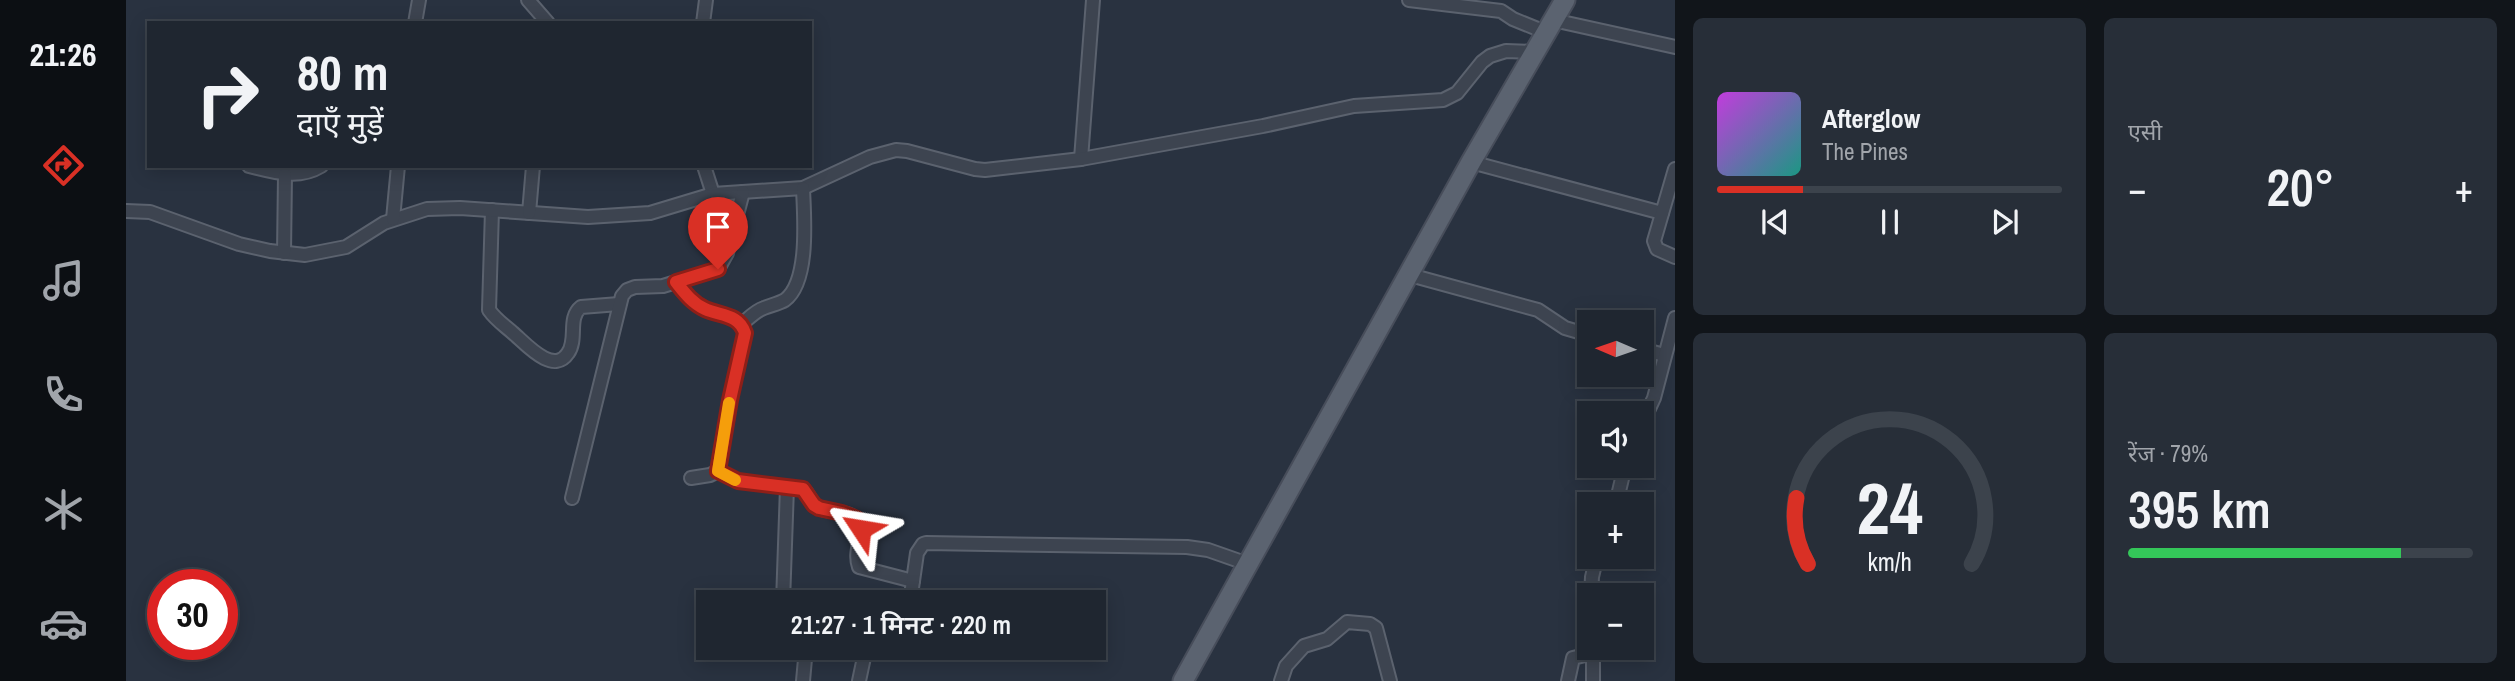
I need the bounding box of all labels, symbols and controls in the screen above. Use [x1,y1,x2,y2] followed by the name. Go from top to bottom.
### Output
[29,33,97,76] text: 21:26
[297,39,389,105] text: 80 m
[182,49,273,140] icon: right
[1822,101,1920,136] text: Afterglow
[297,102,384,145] text: दाएँ मुड़ें
[2128,116,2162,147] text: एसी
[1822,136,1908,167] text: The Pines
[39,141,88,190] icon: directions
[2266,152,2335,222] text: 20°
[2128,163,2146,214] text: −
[2455,163,2473,214] text: +
[688,197,748,269] pin
[1756,203,1794,241] icon: previous
[1871,203,1909,241] icon: pause
[1986,203,2024,241] icon: next
[699,208,737,246] icon: arrive
[39,256,88,305] icon: music
[1577,310,1654,387] north arrow
[1577,310,1654,660] map controls
[39,370,88,419] icon: phone
[1577,401,1654,478] button: sound
[2128,438,2208,469] text: रेंज · 79%
[1856,459,1923,557] text: 24
[2128,474,2271,544] text: 395 km
[39,485,88,534] icon: climate
[824,492,898,566] position arrow
[1577,492,1654,569] button: +
[1867,545,1912,579] text: km/h
[147,569,238,660] speed limit sign: 30
[1577,583,1654,660] button: −
[39,599,88,648] icon: car
[791,607,1011,642] text: 21:27 · 1 मिनट · 220 m

